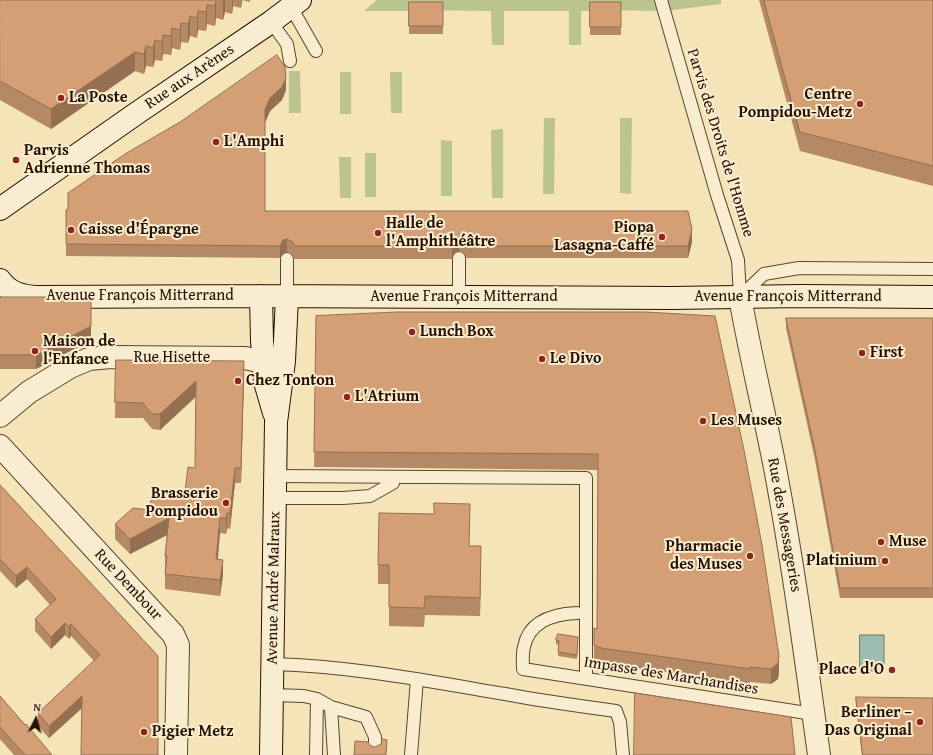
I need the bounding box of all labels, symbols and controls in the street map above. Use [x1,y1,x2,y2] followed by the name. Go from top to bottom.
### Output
[142,40,238,114] street label: Rue aux Arènes
[682,47,758,239] street label: Parvis des Droits de l'Homme
[738,85,852,123] place label: Centre Pompidou-Metz
[69,88,128,108] place label: La Poste
[56,93,66,103] marker: La Poste
[855,99,865,109] marker: Centre Pompidou-Metz
[224,132,284,152] place label: L'Amphi
[211,137,221,147] marker: L'Amphi
[24,141,150,179] place label: Parvis Adrienne Thomas
[11,155,21,165] marker: Parvis Adrienne Thomas
[386,214,495,252] place label: Halle de l'Amphithéâtre
[554,218,654,256] place label: Piopa Lasagna-Caffé
[79,220,199,240] place label: Caisse d'Épargne
[66,225,76,235] marker: Caisse d'Épargne
[373,228,383,238] marker: Halle de l'Amphithéâtre
[657,232,667,242] marker: Piopa Lasagna-Caffé
[46,286,234,306] street label: Avenue François Mitterrand
[370,287,558,307] street label: Avenue François Mitterrand
[694,287,882,307] street label: Avenue François Mitterrand
[420,322,494,342] place label: Lunch Box
[407,327,417,337] marker: Lunch Box
[43,332,115,370] place label: Maison de l'Enfance
[870,343,904,363] place label: First
[30,346,40,356] marker: Maison de l'Enfance
[134,348,210,368] street label: Rue Hisette
[857,348,867,358] marker: First
[550,349,601,369] place label: Le Divo
[537,354,547,364] marker: Le Divo
[246,371,334,391] place label: Chez Tonton
[233,376,243,386] marker: Chez Tonton
[355,387,419,407] place label: L'Atrium
[342,392,352,402] marker: L'Atrium
[711,411,782,431] place label: Les Muses
[698,416,708,426] marker: Les Muses
[763,456,805,594] street label: Rue des Messageries
[146,484,218,522] place label: Brasserie Pompidou
[221,498,231,508] marker: Brasserie Pompidou
[263,511,285,665] street label: Avenue André Malraux
[889,532,927,552] place label: Muse
[666,537,742,575] place label: Pharmacie des Muses
[876,537,886,547] marker: Muse
[90,545,166,625] street label: Rue Dembour
[745,551,755,561] marker: Pharmacie des Muses
[806,551,877,571] place label: Platinium
[880,556,890,566] marker: Platinium
[582,653,760,699] street label: Impasse des Marchandises
[819,660,884,680] place label: Place d'O
[887,665,897,675] marker: Place d'O
[16,699,56,739] north arrow
[33,699,42,715] text: N
[825,703,912,741] place label: Berliner – Das Original
[915,717,925,727] marker: Berliner – Das Original
[152,722,234,742] place label: Pigier Metz
[139,727,149,737] marker: Pigier Metz

